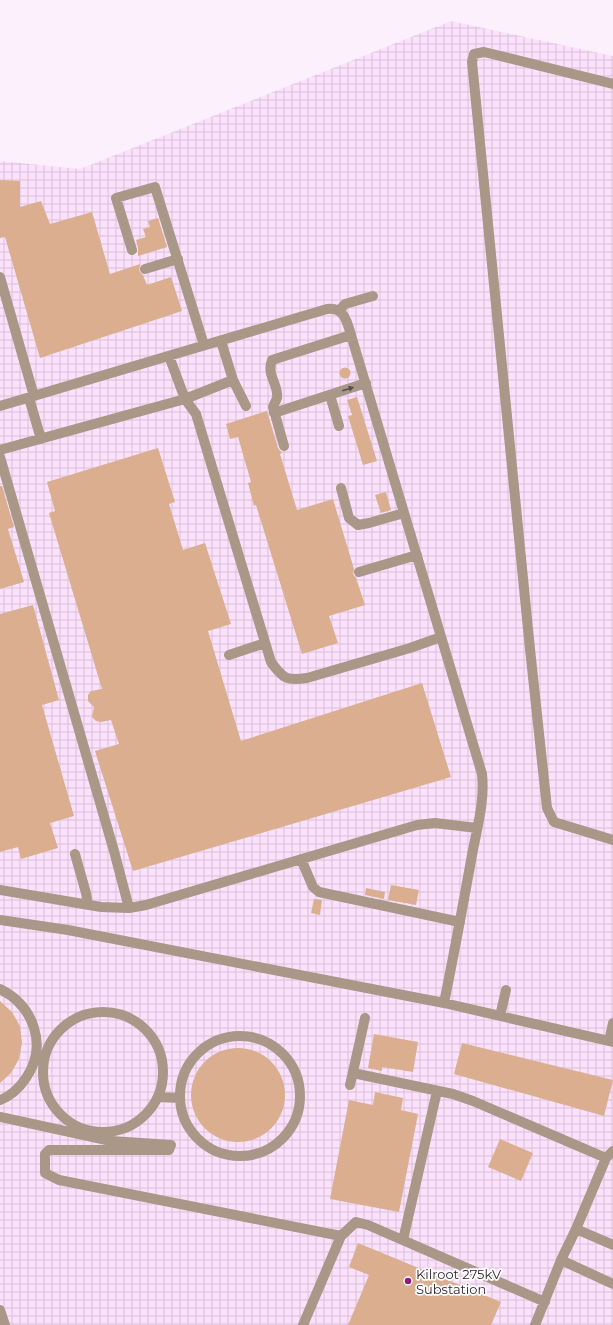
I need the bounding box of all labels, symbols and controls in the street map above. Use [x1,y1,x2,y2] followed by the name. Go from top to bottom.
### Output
[342,386,354,392] one-way arrow
[416,1266,502,1297] place label: Kilroot 275kV Substation
[403,1276,413,1286] marker: Kilroot 275kV Substation

